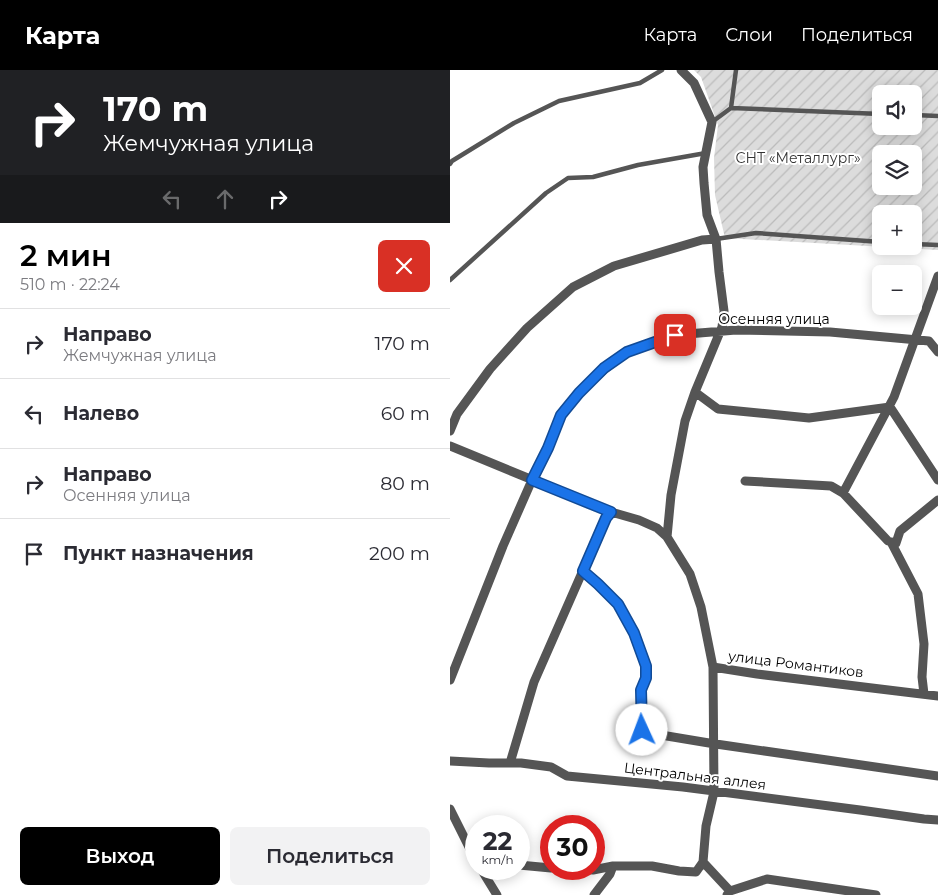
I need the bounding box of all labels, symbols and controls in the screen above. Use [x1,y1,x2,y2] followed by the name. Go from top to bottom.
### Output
[25,21,100,50] text: Карта
[643,24,697,46] text: Карта
[725,24,773,46] text: Слои
[801,24,913,46] text: Поделиться
[872,85,922,315] map controls
[872,85,922,135] button: sound
[103,87,208,130] text: 170 m
[20,90,85,155] icon: right
[103,130,314,157] text: Жемчужная улица
[872,145,922,195] button: layers
[735,149,861,167] park label: СНТ «Металлург»
[158,185,186,213] icon: left
[211,185,239,213] icon: ahead
[264,185,292,213] icon: right
[872,205,922,255] button: +
[20,237,112,274] text: 2 мин
[378,240,430,292] button: close
[872,265,922,315] button: −
[20,275,120,294] text: 510 m · 22:24
[718,310,830,328] street label: Осенняя улица
[654,314,696,356] pin
[661,321,689,349] icon: arrive
[63,323,152,346] text: Направо
[20,330,48,358] icon: right
[375,332,430,355] text: 170 m
[63,346,217,365] text: Жемчужная улица
[20,400,48,428] icon: left
[63,402,139,425] text: Налево
[381,402,430,425] text: 60 m
[63,463,152,486] text: Направо
[20,470,48,498] icon: right
[380,472,430,495] text: 80 m
[63,486,191,505] text: Осенняя улица
[20,540,48,568] icon: arrive
[63,542,254,565] text: Пункт назначения
[369,542,430,565] text: 200 m
[726,647,865,681] street label: улица Романтиков
[615,703,667,755] position arrow
[623,758,767,794] street label: Центральная аллея
[540,815,605,880] speed limit sign: 30
[483,826,512,856] text: 22
[20,827,220,885] button: Выход
[230,827,430,885] button: Поделиться
[481,852,514,867] text: km/h

